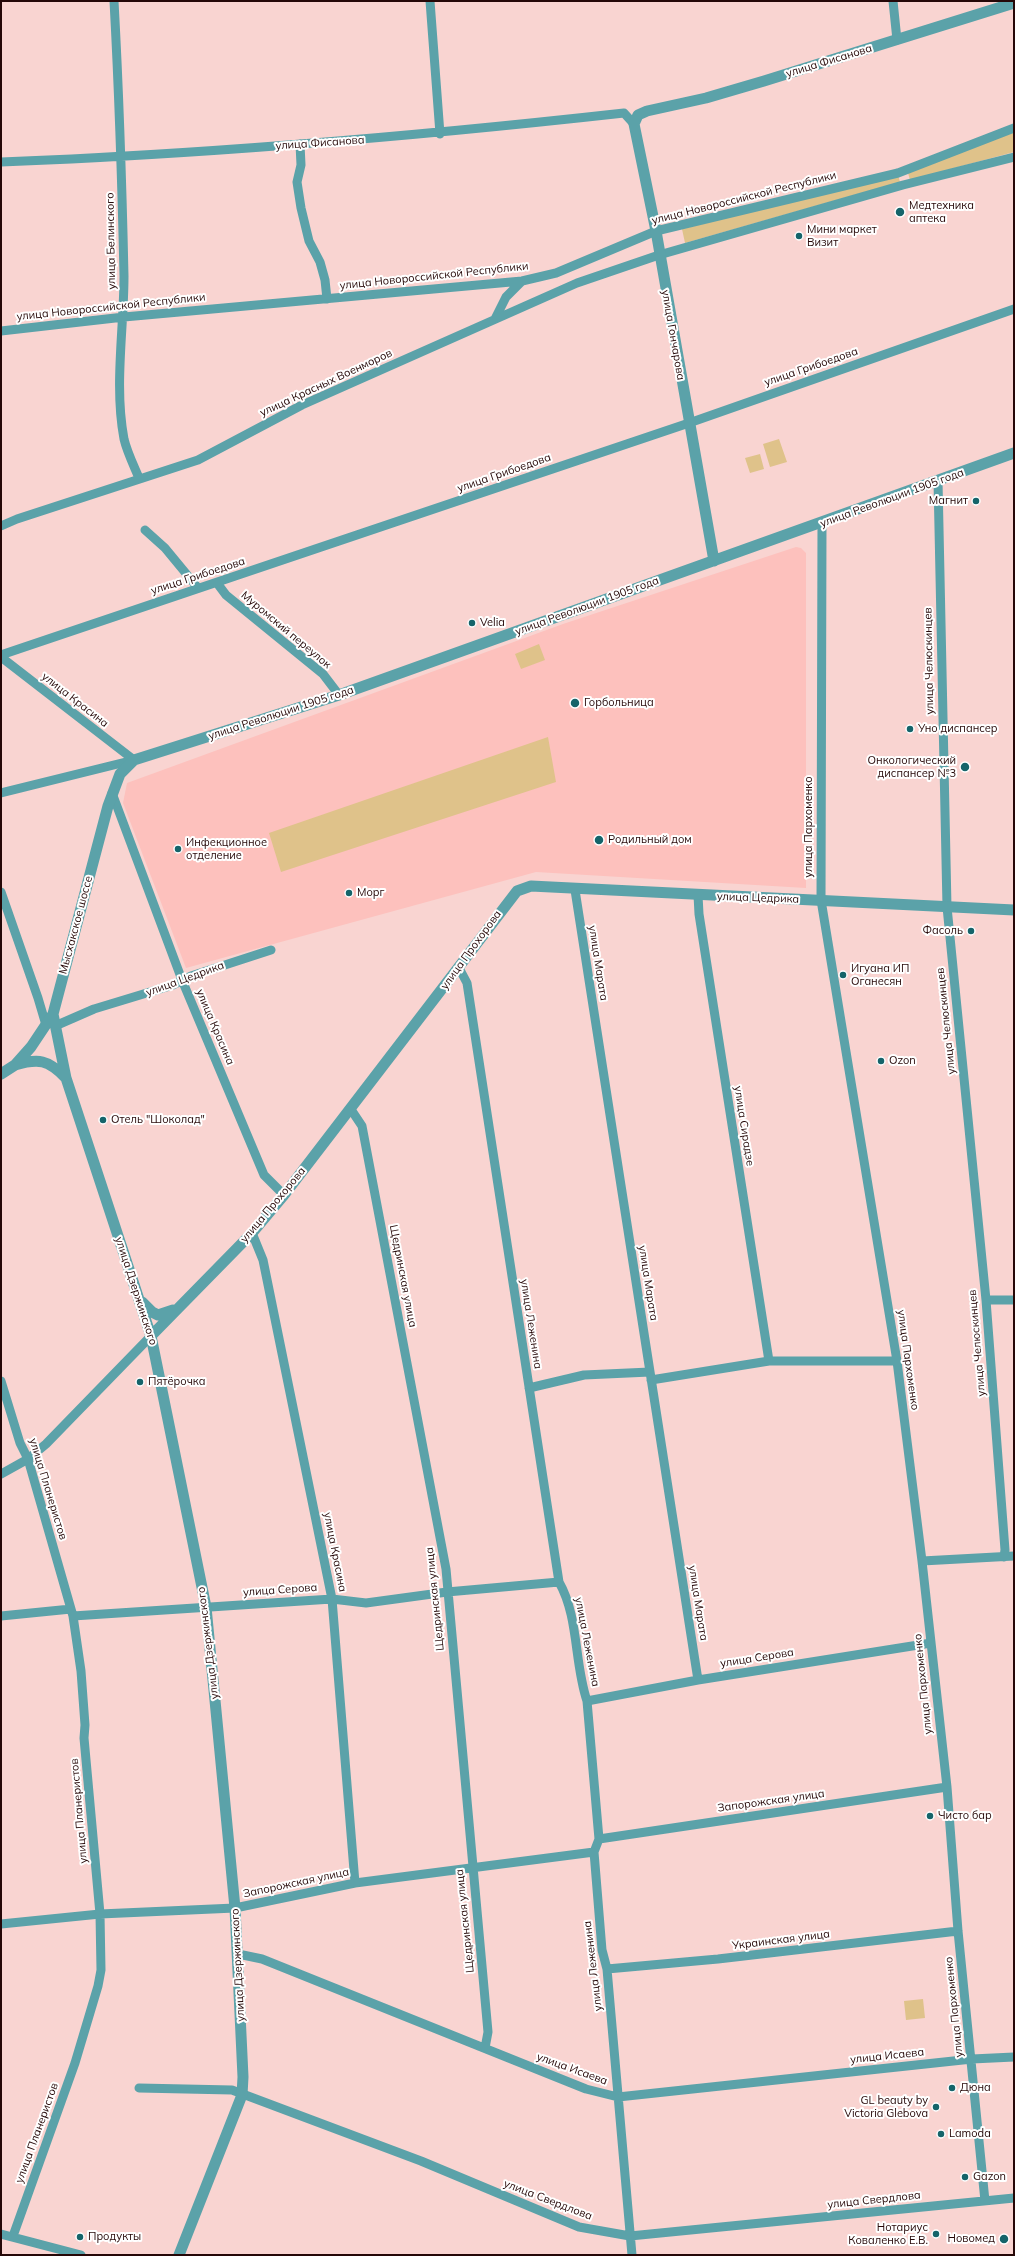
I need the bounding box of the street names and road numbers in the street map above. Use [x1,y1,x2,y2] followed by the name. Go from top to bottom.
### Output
[784,42,874,80] street label: улица Фисанова
[275,133,365,153] street label: улица Фисанова
[650,169,838,227] street label: улица Новороссийской Республики
[104,192,118,290] street label: улица Белинского
[339,260,529,292] street label: улица Новороссийской Республики
[659,289,687,381] street label: улица Гончарова
[16,291,206,323] street label: улица Новороссийской Республики
[762,345,860,389] street label: улица Грибоедова
[258,347,394,419] street label: улица Красных Военморов
[455,451,553,495] street label: улица Грибоедова
[818,466,966,530] street label: улица Революции 1905 года
[149,555,247,597] street label: улица Грибоедова
[513,574,661,638] street label: улица Революции 1905 года
[238,589,334,671] street label: Муромский переулок
[921,607,937,715] street label: улица Челюскинцев
[39,670,111,730] street label: улица Красина
[207,683,355,743] street label: улица Революции 1905 года
[802,776,816,878] street label: улица Пархоменко
[57,874,95,976] street label: Мысхакское шоссе
[717,890,799,906] street label: улица Цедрика
[438,908,504,992] street label: улица Прохорова
[586,924,610,1002] street label: улица Марата
[144,959,226,999] street label: улица Цедрика
[934,967,958,1075] street label: улица Челюскинцев
[193,987,237,1067] street label: улица Красина
[731,1085,757,1167] street label: улица Сирадзе
[238,1165,308,1245] street label: улица Прохорова
[387,1224,419,1328] street label: Щедринская улица
[112,1235,160,1347] street label: улица Дзержинского
[636,1244,660,1322] street label: улица Марата
[517,1278,545,1370] street label: улица Леженина
[966,1289,988,1397] street label: улица Челюскинцев
[894,1309,922,1411] street label: улица Пархоменко
[26,1437,70,1541] street label: улица Планеристов
[321,1511,349,1593] street label: улица Красина
[423,1547,447,1651] street label: Щедринская улица
[686,1564,710,1642] street label: улица Марата
[242,1581,318,1599] street label: улица Серова
[195,1586,221,1700] street label: улица Дзержинского
[572,1596,602,1688] street label: улица Леженина
[911,1633,935,1735] street label: улица Пархоменко
[719,1646,795,1670] street label: улица Серова
[68,1758,90,1864] street label: улица Планеристов
[717,1787,825,1815] street label: Запорожская улица
[242,1865,350,1901] street label: Запорожская улица
[453,1869,477,1973] street label: Щедринская улица
[228,1908,248,2022] street label: улица Дзержинского
[581,1920,605,2012] street label: улица Леженина
[731,1927,831,1953] street label: Украинская улица
[942,1956,966,2058] street label: улица Пархоменко
[849,2046,925,2066] street label: улица Исаева
[535,2050,609,2088] street label: улица Исаева
[13,2081,61,2185] street label: улица Планеристов
[502,2177,594,2223] street label: улица Свердлова
[827,2189,921,2211] street label: улица Свердлова

